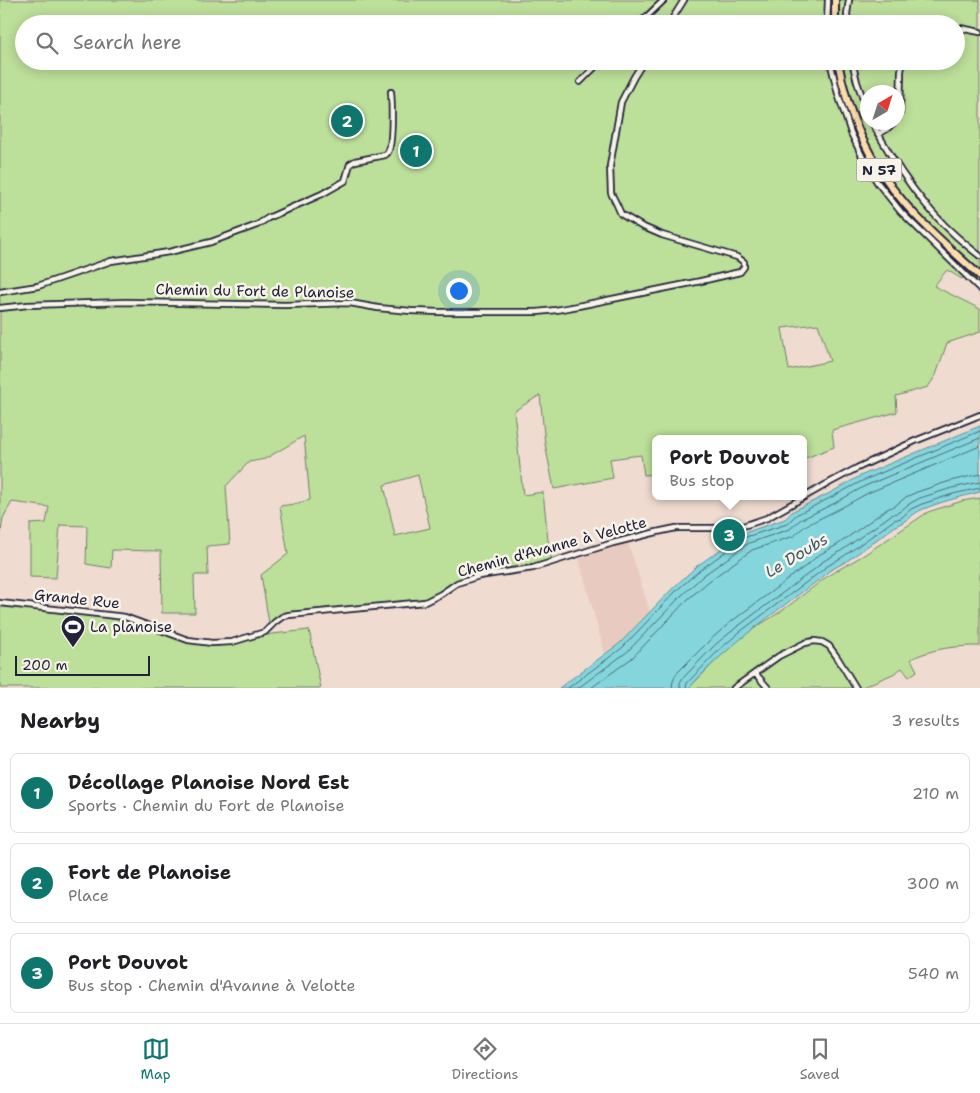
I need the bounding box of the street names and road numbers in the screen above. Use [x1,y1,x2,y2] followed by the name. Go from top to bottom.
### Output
[856,158,902,182] road number: N 57
[155,279,355,303] street label: Chemin du Fort de Planoise
[455,512,649,582] street label: Chemin d'Avanne à Velotte
[33,585,121,613] street label: Grande Rue

